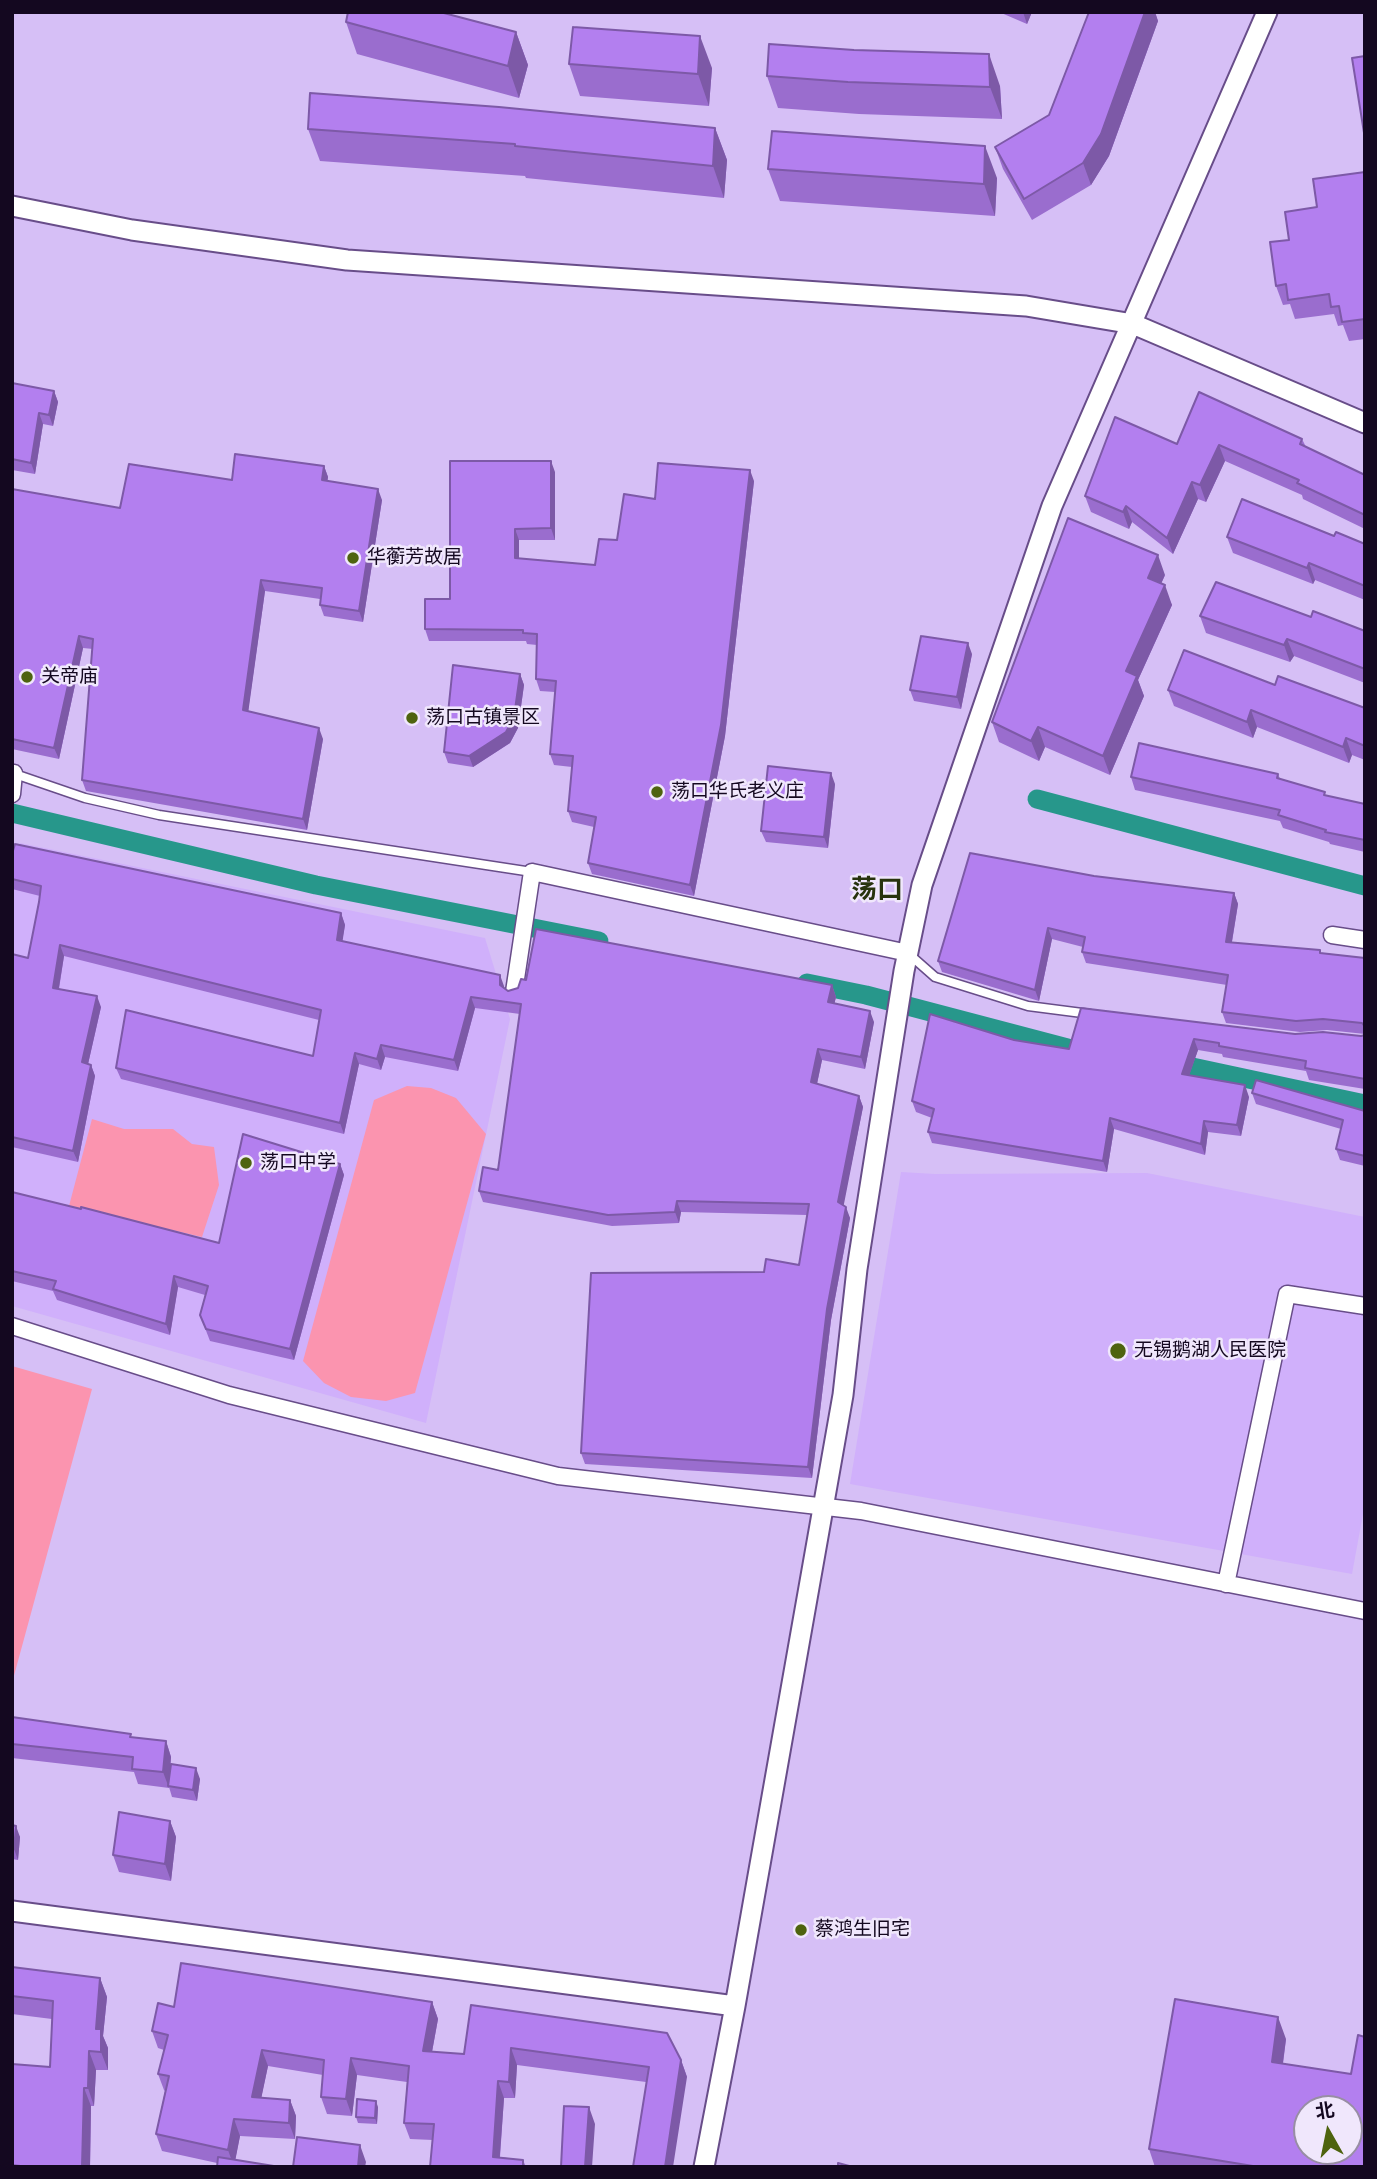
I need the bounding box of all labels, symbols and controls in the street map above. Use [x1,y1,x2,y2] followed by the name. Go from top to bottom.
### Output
[367,547,462,569] place label: 华蘅芳故居
[345,550,361,566] marker: 华蘅芳故居
[41,666,98,688] place label: 关帝庙
[19,669,35,685] marker: 关帝庙
[426,707,540,729] place label: 荡口古镇景区
[404,710,420,726] marker: 荡口古镇景区
[671,781,804,803] place label: 荡口华氏老义庄
[649,784,665,800] marker: 荡口华氏老义庄
[851,876,903,908] district label: 荡口
[260,1152,336,1174] place label: 荡口中学
[238,1155,254,1171] marker: 荡口中学
[1134,1340,1286,1362] place label: 无锡鹅湖人民医院
[1108,1341,1128,1361] marker: 无锡鹅湖人民医院
[815,1919,910,1941] place label: 蔡鸿生旧宅
[793,1922,809,1938] marker: 蔡鸿生旧宅
[1293,2095,1363,2165] north arrow
[1313,2096,1336,2126] text: 北

